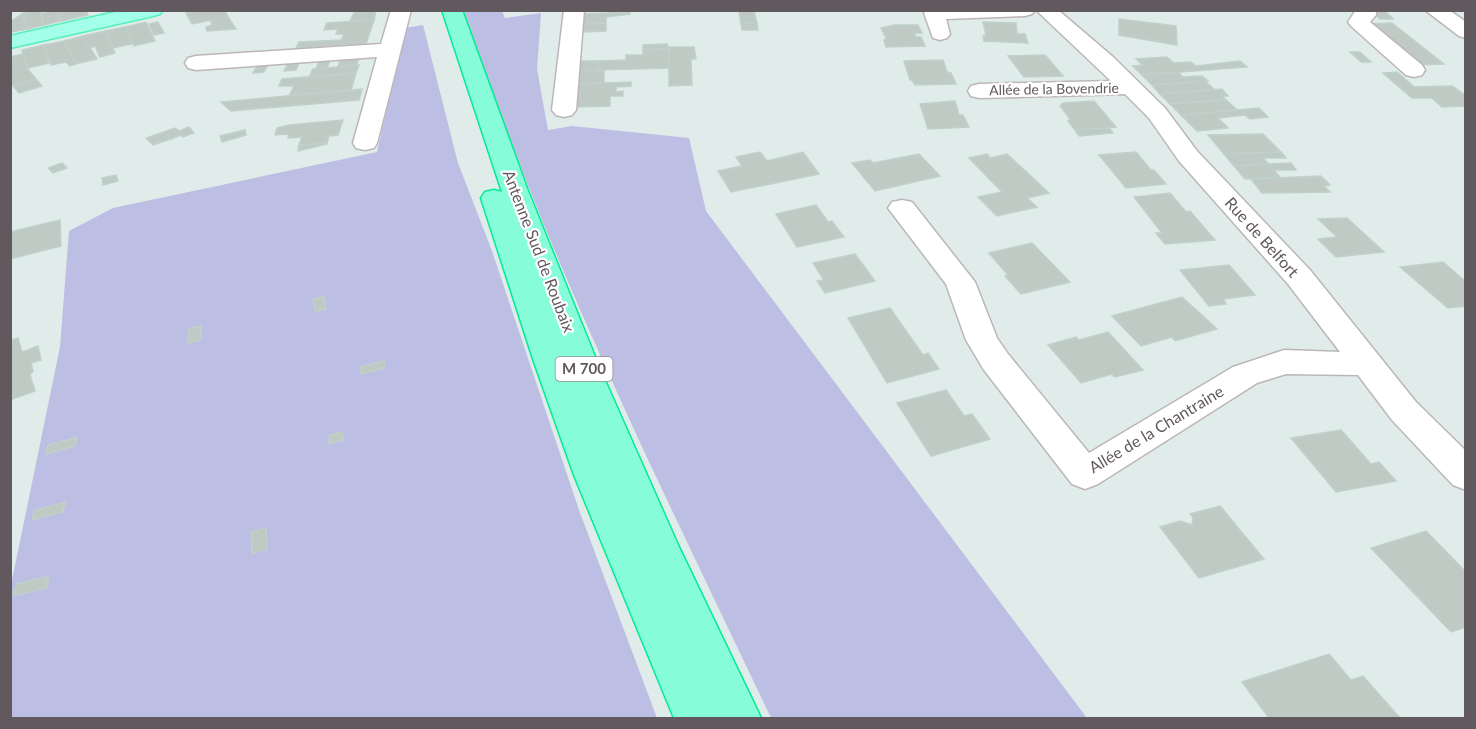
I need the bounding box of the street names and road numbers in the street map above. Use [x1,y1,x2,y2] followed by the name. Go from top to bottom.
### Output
[989,79,1119,98] street label: Allée de la Bovendrie
[500,167,579,335] street label: Antenne Sud de Roubaix
[1221,193,1303,281] street label: Rue de Belfort
[556,357,612,381] road number: M 700
[1085,381,1226,476] street label: Allée de la Chantraine

